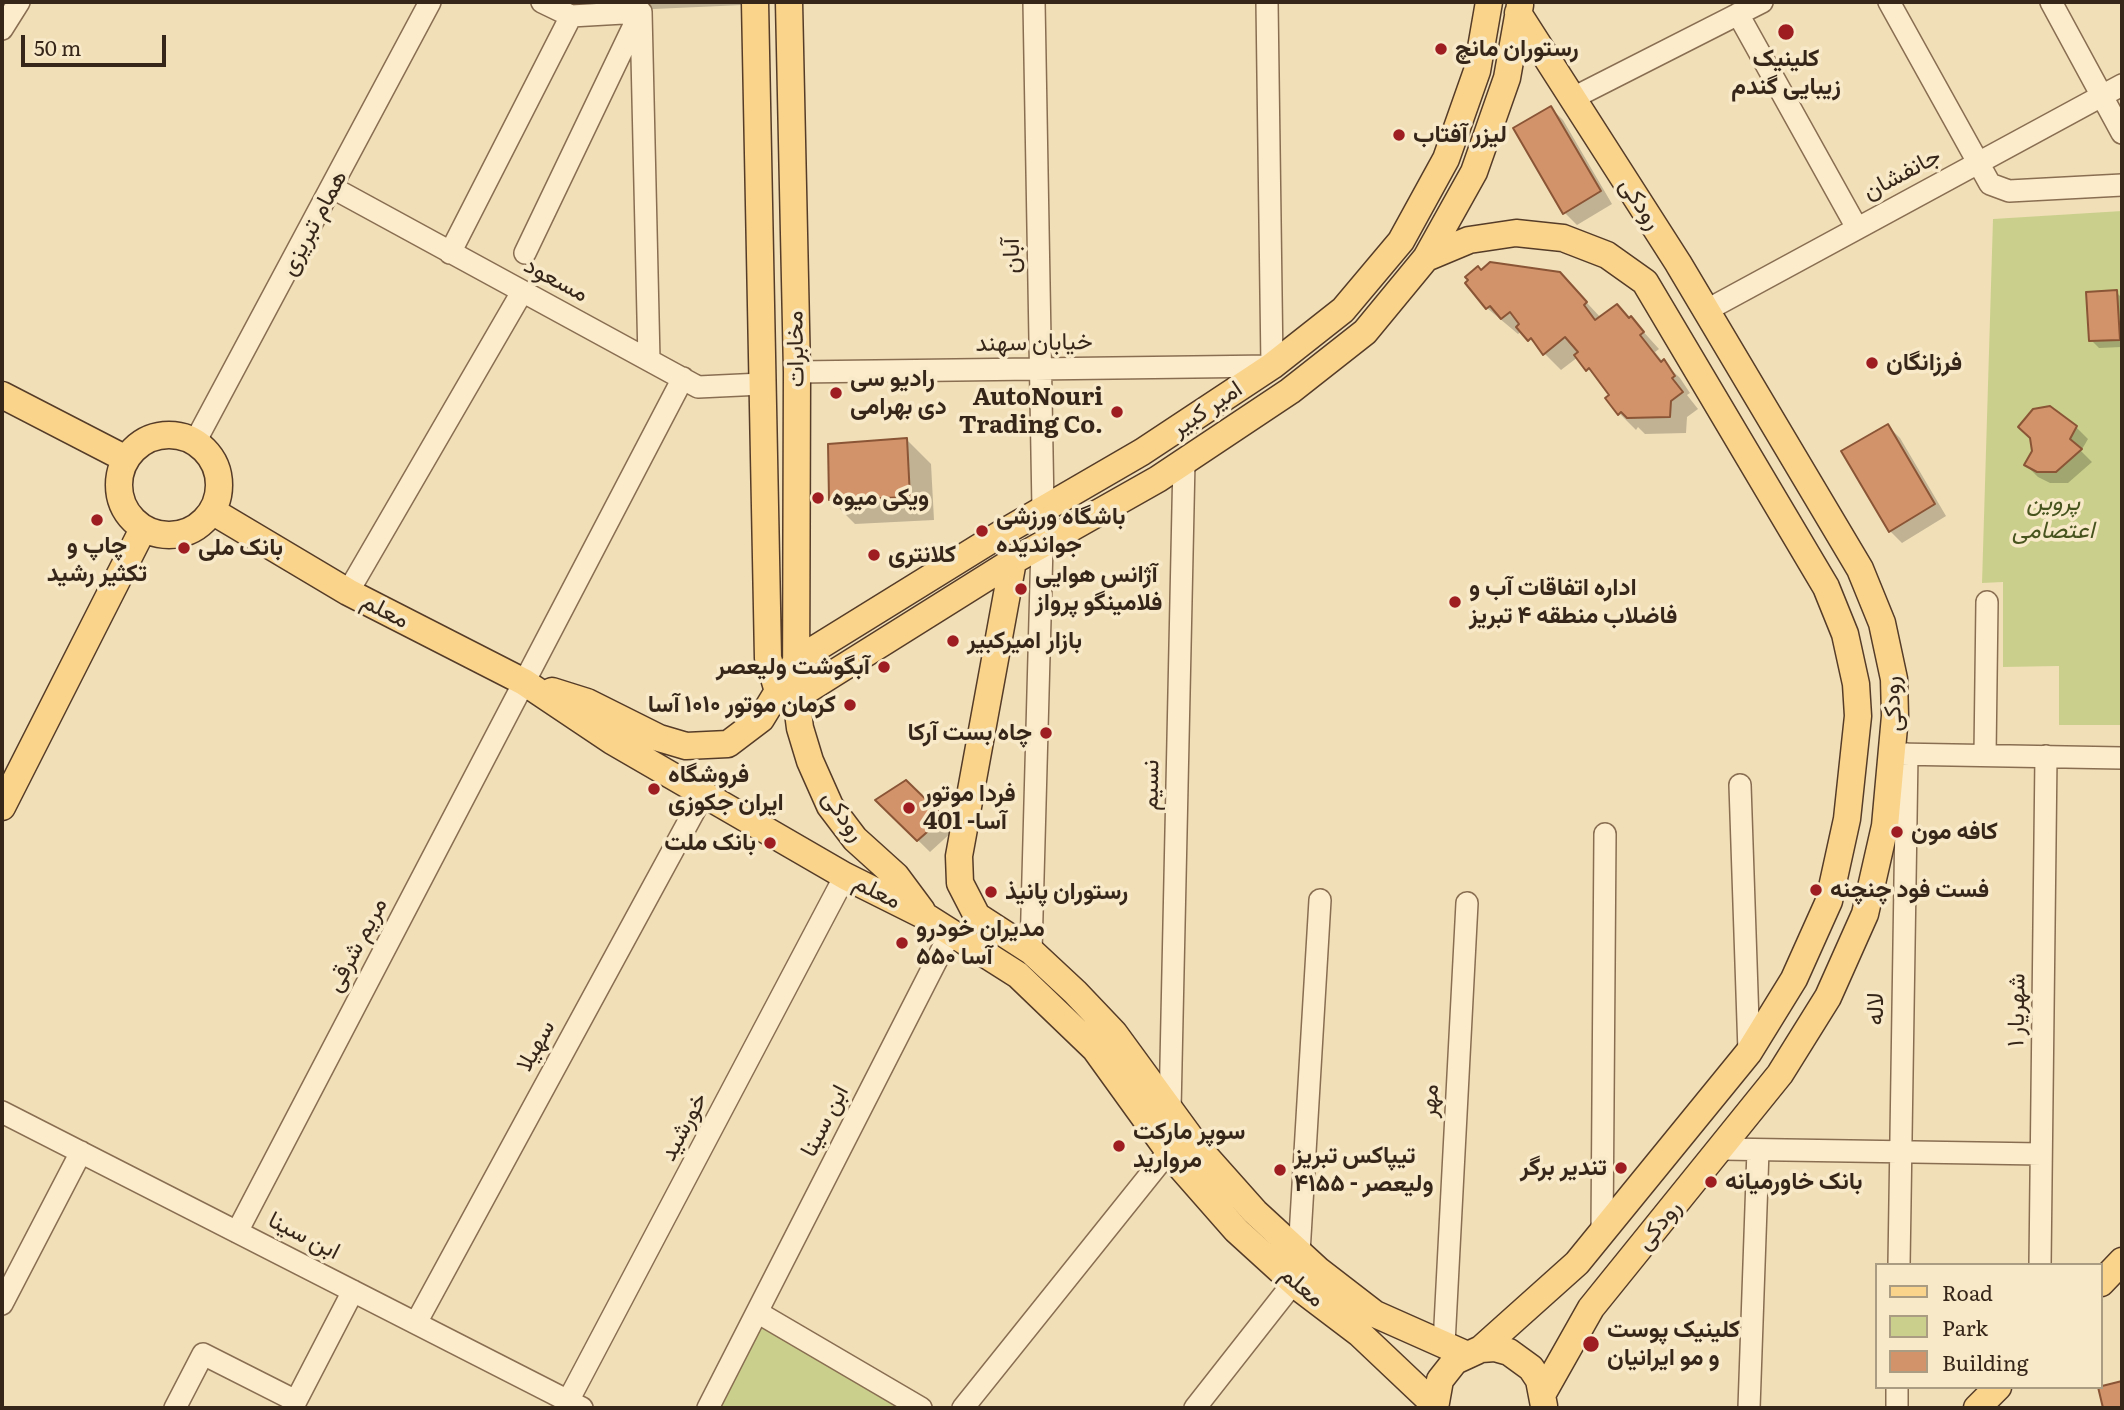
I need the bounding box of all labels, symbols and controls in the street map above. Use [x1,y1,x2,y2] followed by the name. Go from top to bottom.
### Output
[24,21,170,65] scale bar
[1776,22,1796,42] marker: کلینیک زیبایی گندم
[34,31,81,62] text: 50 m
[1455,35,1579,63] place label: رستوران مانچ
[1433,41,1449,57] marker: رستوران مانچ
[1731,45,1841,101] place label: کلینیک زیبایی گندم
[1413,121,1507,149] place label: لیزر آفتاب
[1391,127,1407,143] marker: لیزر آفتاب
[1858,142,1946,206] street label: جانفشان
[274,165,354,281] street label: همام تبریزی
[1613,173,1667,235] street label: رودکى
[997,238,1027,274] street label: آبان
[519,251,593,309] street label: مسعود
[781,310,811,388] street label: مخابرات
[975,328,1093,358] street label: خیابان سهند
[1886,349,1962,377] place label: فرزانگان
[1864,355,1880,371] marker: فرزانگان
[850,365,947,421] place label: رادیو سی دی بهرامی
[1166,375,1248,443] street label: امیر کبیر
[959,384,1103,440] place label: AutoNouri Trading Co.
[828,385,844,401] marker: رادیو سی دی بهرامی
[1109,404,1125,420] marker: AutoNouri Trading Co.
[832,484,929,512] place label: ویکی میوه
[2012,489,2094,545] park label: پروین اعتصامى
[810,490,826,506] marker: ویکی میوه
[996,503,1126,559] place label: باشگاه ورزشی جواندیده
[89,512,105,528] marker: چاپ و تکثیر رشید
[974,523,990,539] marker: باشگاه ورزشی جواندیده
[47,532,147,588] place label: چاپ و تکثیر رشید
[198,534,283,562] place label: بانک ملی
[176,540,192,556] marker: بانک ملی
[888,541,956,569] place label: کلانتری
[866,547,882,563] marker: کلانتری
[1035,561,1162,617] place label: آژانس هوایی فلامینگو پرواز
[1469,574,1677,630] place label: اداره اتفاقات آب و فاضلاب منطقه ۴ تبریز
[1013,581,1029,597] marker: آژانس هوایی فلامینگو پرواز
[356,587,414,635] street label: معلم
[1447,594,1463,610] marker: اداره اتفاقات آب و فاضلاب منطقه ۴ تبریز
[967,627,1082,655] place label: بازار امیرکبیر
[945,633,961,649] marker: بازار امیرکبیر
[716,653,870,681] place label: آبگوشت ولیعصر
[876,659,892,675] marker: آبگوشت ولیعصر
[1877,675,1909,733] street label: رودکى
[648,691,836,719] place label: کرمان موتور ۱۰۱۰ آسا
[842,697,858,713] marker: کرمان موتور ۱۰۱۰ آسا
[908,719,1032,747] place label: چاه بست آرکا
[1038,725,1054,741] marker: چاه بست آرکا
[1136,759,1166,811] street label: نسیم
[668,761,784,817] place label: فروشگاه ایران جکوزی
[923,780,1016,836] place label: فردا موتور 401 -آسا
[646,781,662,797] marker: فروشگاه ایران جکوزی
[815,785,871,847] street label: رودکی
[901,800,917,816] marker: فردا موتور 401 -آسا
[1911,818,1998,846] place label: کافه مون
[1889,824,1905,840] marker: کافه مون
[664,829,756,857] place label: بانک ملت
[762,835,778,851] marker: بانک ملت
[849,868,905,916] street label: معلم
[1830,876,1989,904] place label: فست فود چنچنه
[1005,878,1128,906] place label: رستوران پانیذ
[1808,882,1824,898] marker: فست فود چنچنه
[983,884,999,900] marker: رستوران پانیذ
[320,893,394,997] street label: مریم شرقی
[916,915,1045,971] place label: مدیران خودرو ۵۵۰ آسا
[894,935,910,951] marker: مدیران خودرو ۵۵۰ آسا
[2002,973,2032,1047] street label: شهریار ۱
[1861,992,1891,1026] street label: لاله
[510,1015,562,1077] street label: سهیلا
[795,1080,855,1162] street label: ابن سینا
[1415,1083,1445,1119] street label: مهر
[654,1088,714,1166] street label: خورشید
[1133,1118,1245,1174] place label: سوپر مارکت مروارید
[1111,1138,1127,1154] marker: سوپر مارکت مروارید
[1294,1142,1434,1198] place label: تیپاکس تبریز ولیعصر - ۴۱۵۵
[1520,1154,1607,1182] place label: تندیر برگر
[1613,1160,1629,1176] marker: تندیر برگر
[1272,1162,1288,1178] marker: تیپاکس تبریز ولیعصر - ۴۱۵۵
[1725,1168,1863,1196] place label: بانک خاورمیانه
[1703,1174,1719,1190] marker: بانک خاورمیانه
[1630,1194,1688,1256] street label: رودکى
[263,1206,345,1266] street label: ابن سینا
[1274,1260,1330,1314] street label: معلم
[1876,1263,2103,1389] legend
[1942,1276,1993,1307] text: Road
[1942,1311,1988,1342] text: Park
[1607,1316,1740,1372] place label: کلینیک پوست و مو ایرانیان
[1581,1334,1601,1354] marker: کلینیک پوست و مو ایرانیان
[1942,1346,2028,1377] text: Building

